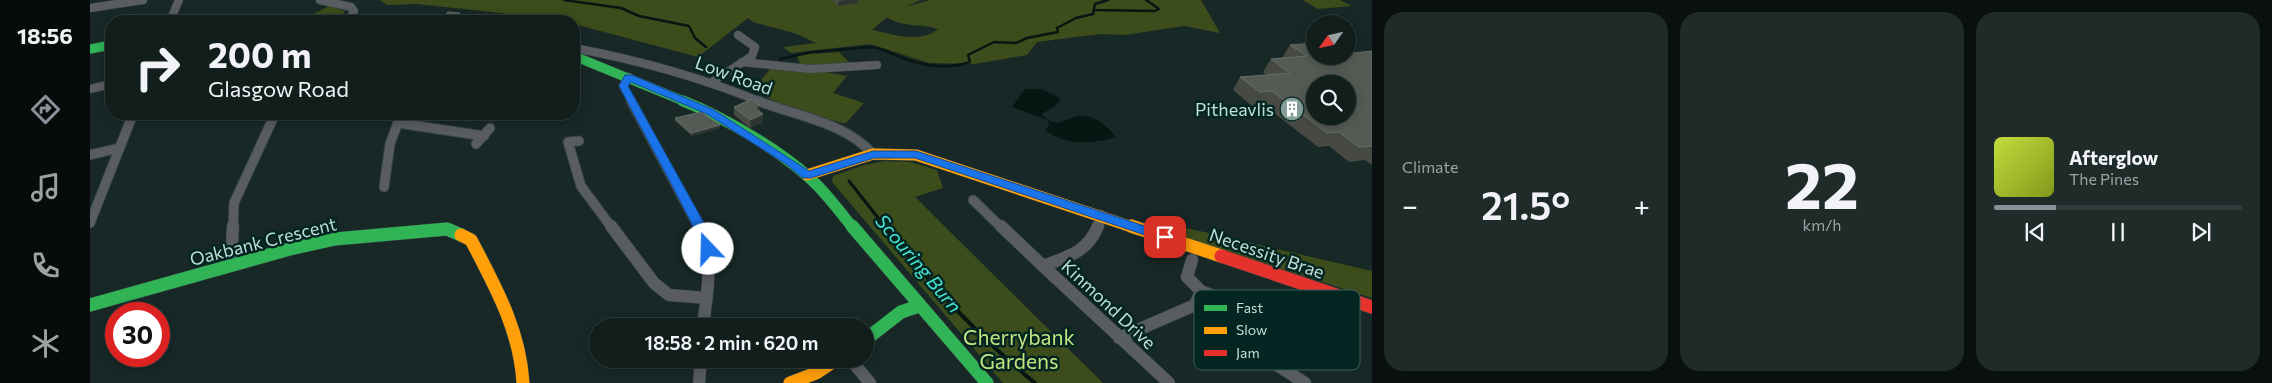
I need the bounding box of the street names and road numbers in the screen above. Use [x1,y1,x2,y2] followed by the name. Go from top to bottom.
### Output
[692,51,776,99] street label: Low Road
[187,212,339,270] street label: Oakbank Crescent
[1207,223,1327,283] street label: Necessity Brae
[1057,255,1161,353] street label: Kinmond Drive

